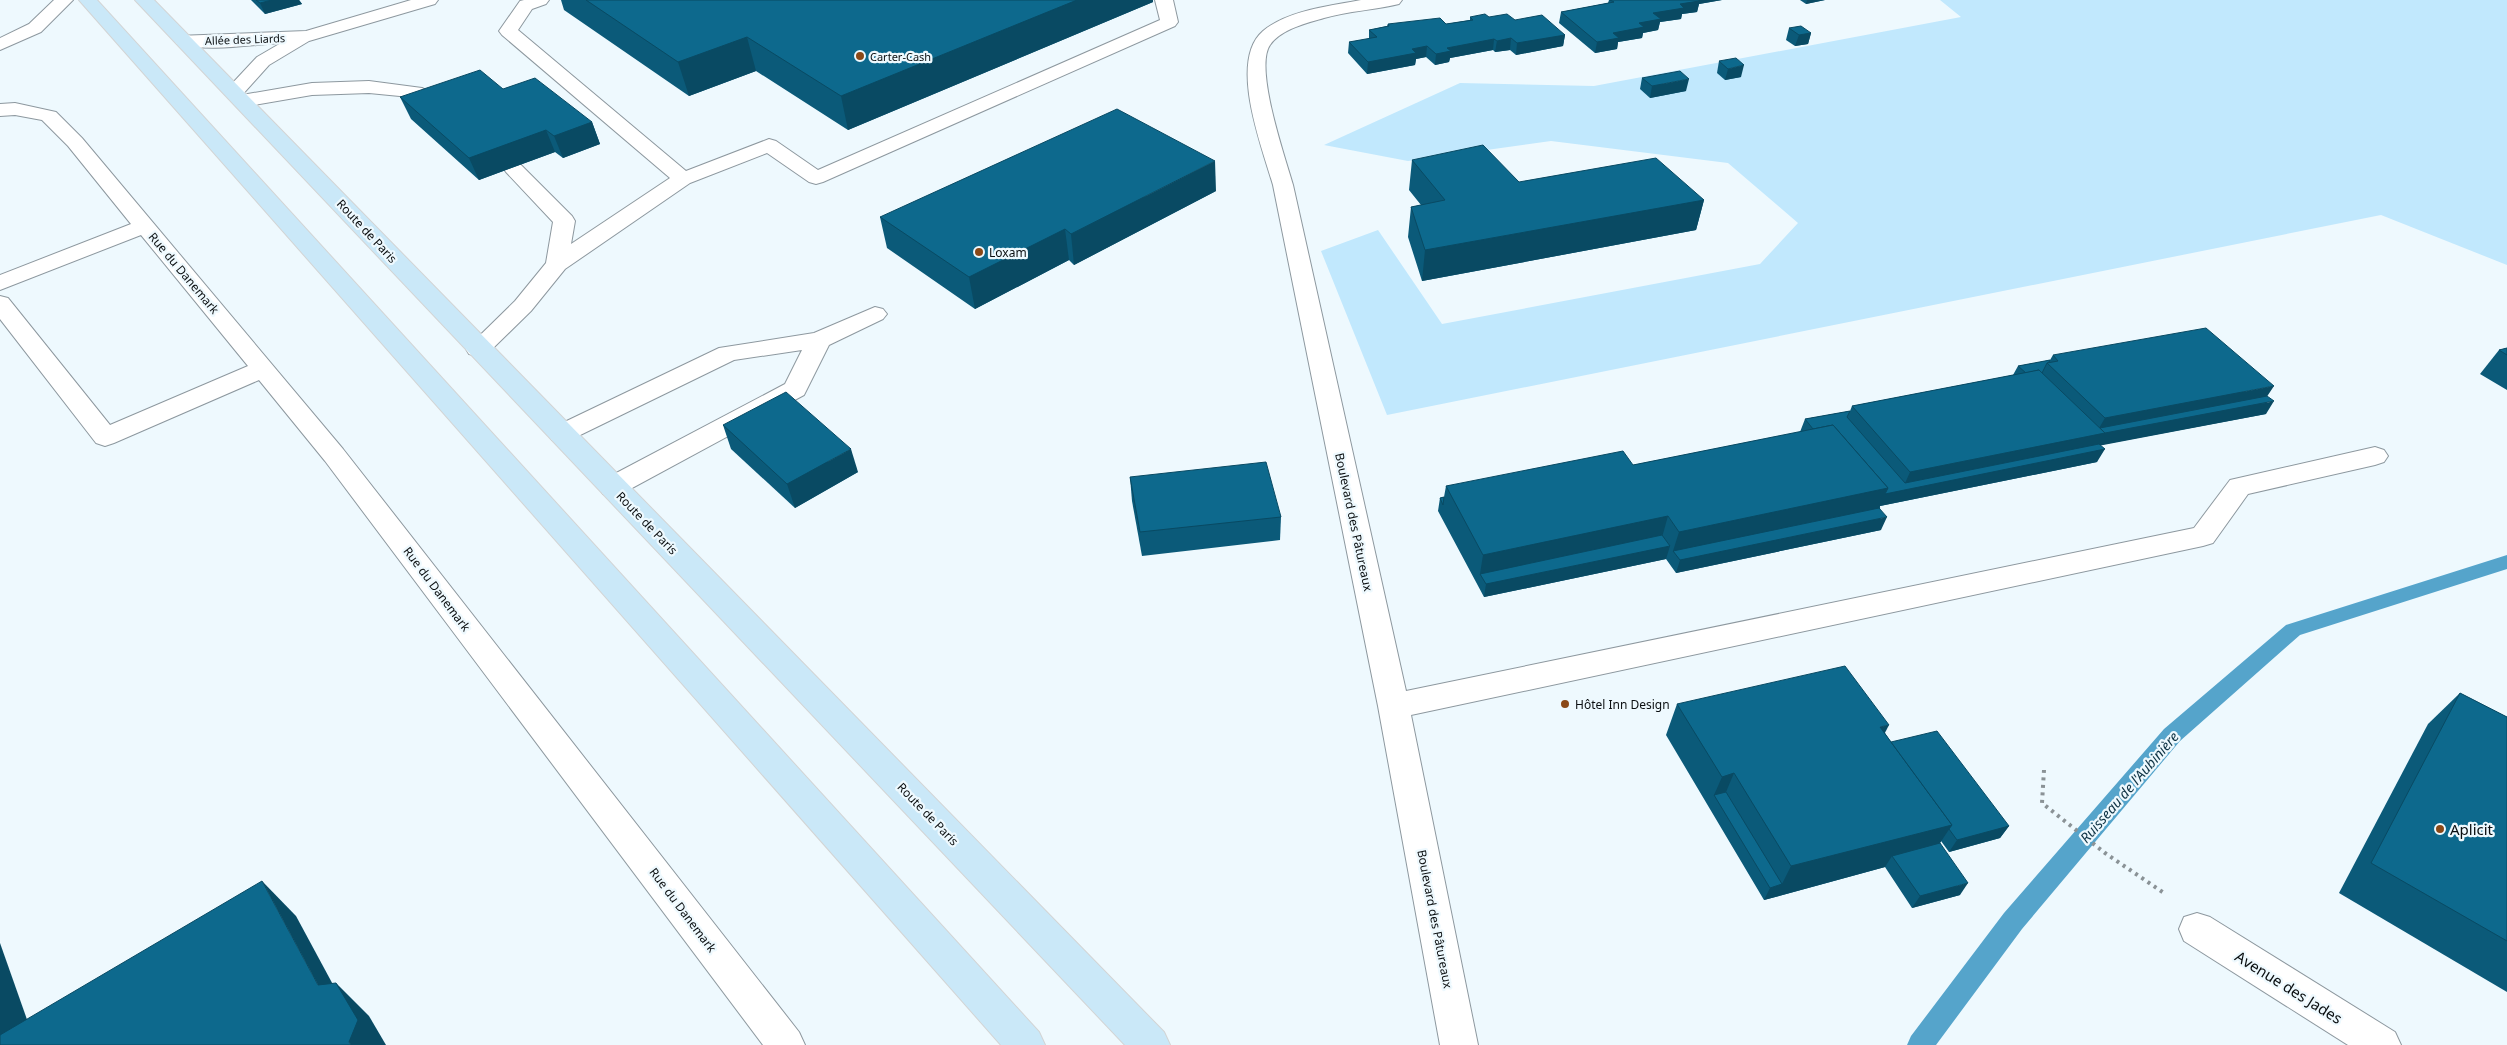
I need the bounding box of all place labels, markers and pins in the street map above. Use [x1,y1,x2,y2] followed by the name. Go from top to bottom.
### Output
[870,49,931,64] place label: Carter-Cash
[854,50,866,62] marker: Carter-Cash
[989,244,1027,261] place label: Loxam
[973,246,985,258] marker: Loxam
[1575,696,1670,713] place label: Hôtel Inn Design
[1559,698,1571,710] marker: Hôtel Inn Design
[2450,819,2494,839] place label: Aplicit
[2434,823,2446,835] marker: Aplicit

